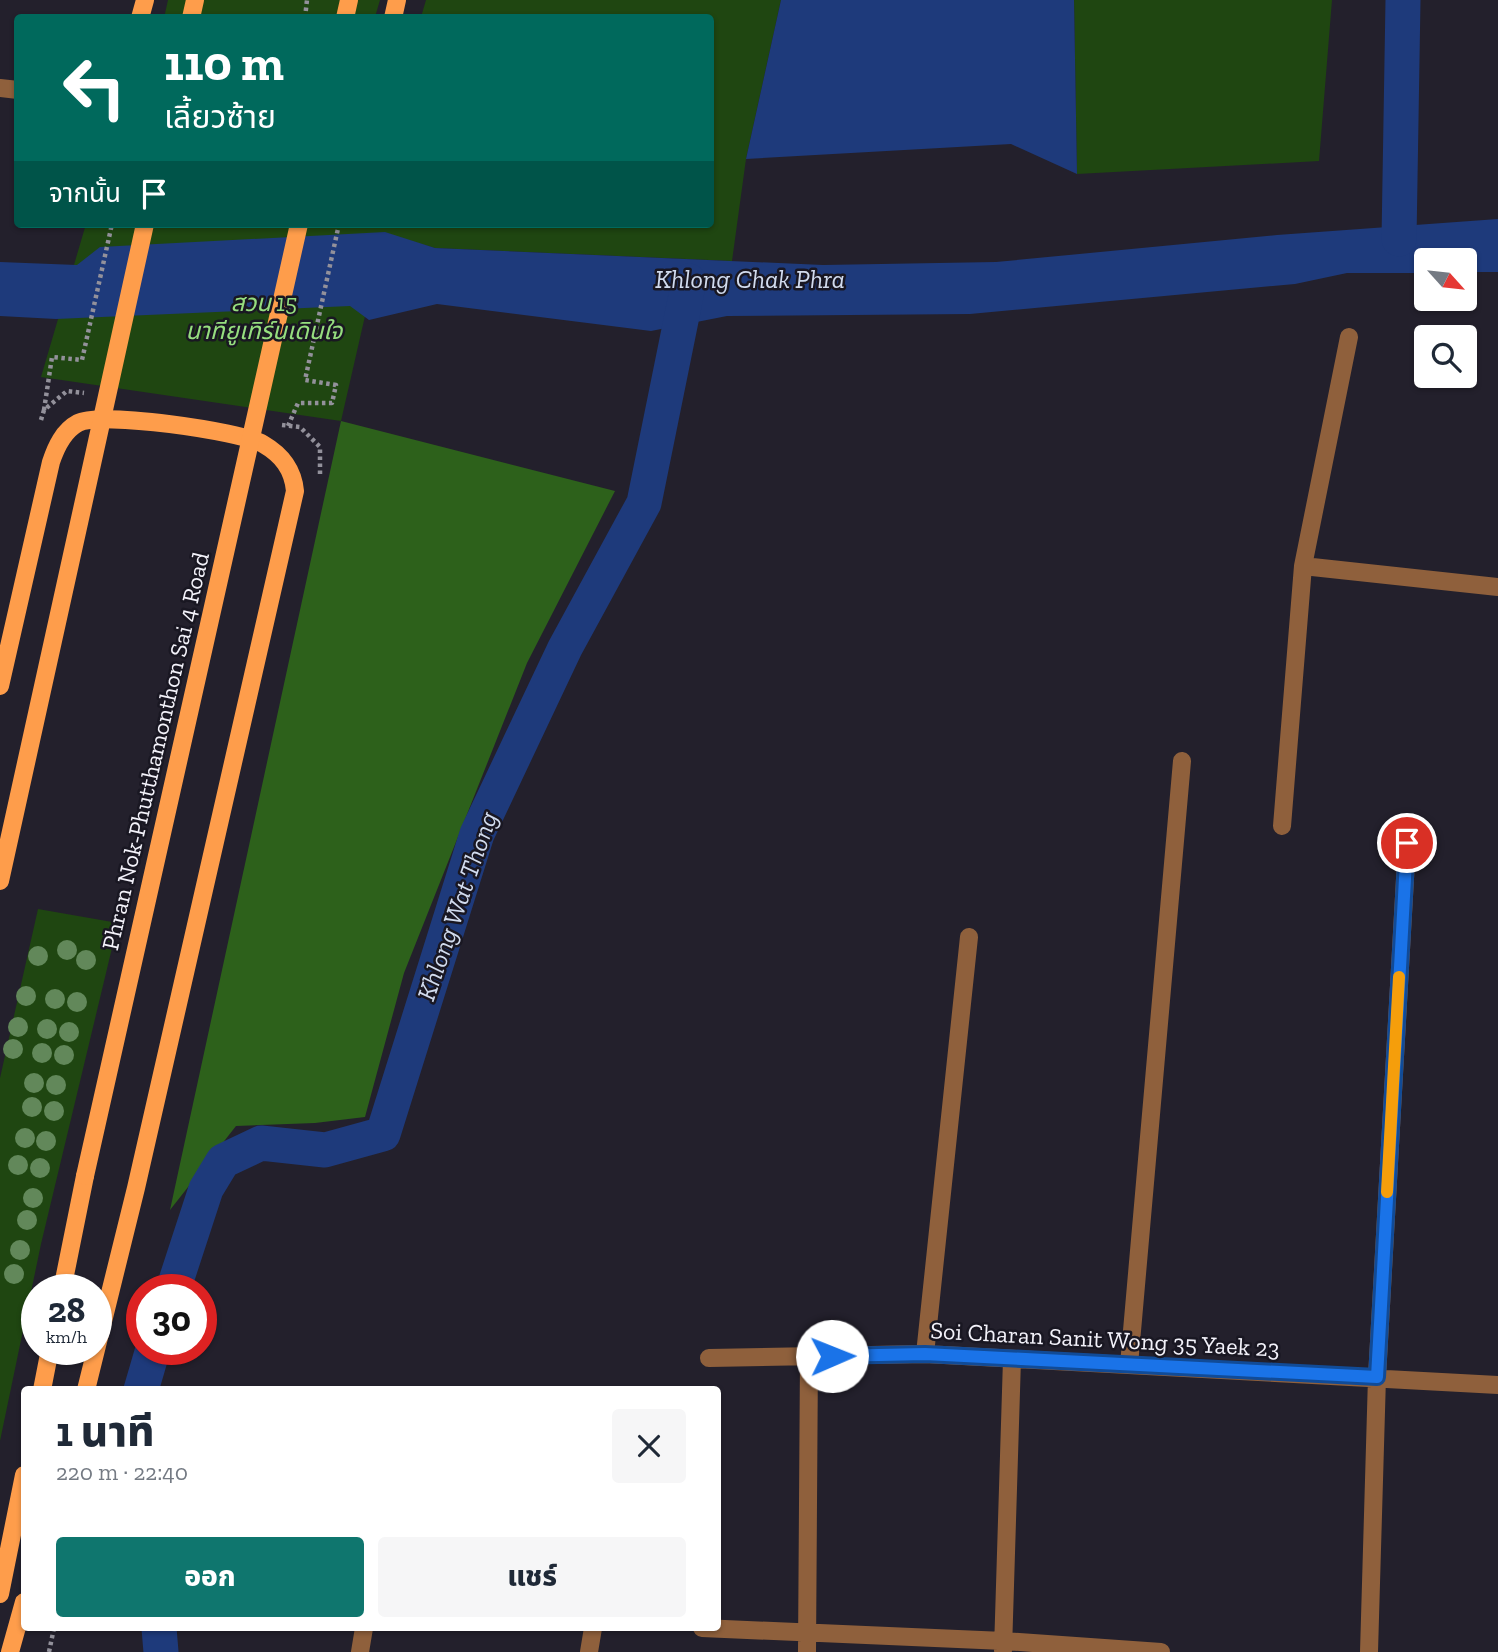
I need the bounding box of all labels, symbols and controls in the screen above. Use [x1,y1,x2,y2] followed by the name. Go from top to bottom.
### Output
[164,34,284,93] text: 110 m
[49,42,140,133] icon: left
[164,98,276,136] text: เลี้ยวซ้าย
[135,175,173,213] icon: arrive
[49,177,121,209] text: จากนั้น
[1414,248,1477,312] north arrow
[1414,248,1477,388] map controls
[655,263,845,295] water label: Khlong Chak Phra
[186,288,344,346] park label: สวน 15 นาทียูเทิร์นเดินใจ
[1414,325,1477,388] button: search
[95,549,215,953] street label: Phran Nok-Phutthamonthon Sai 4 Road
[410,807,505,1005] water label: Khlong Wat Thong
[1377,813,1437,873] pin
[1388,824,1426,862] icon: arrive
[126,1274,217,1365] speed limit sign: 30
[48,1289,85,1331] text: 28
[930,1315,1280,1363] street label: Soi Charan Sanit Wong 35 Yaek 23
[795,1319,869,1393] position arrow
[46,1326,87,1348] text: km/h
[56,1406,155,1457] text: 1 นาที
[612,1409,686,1483] button: close
[56,1458,188,1486] text: 220 m · 22:40
[56,1537,364,1617] button: ออก
[378,1537,686,1617] button: แชร์

